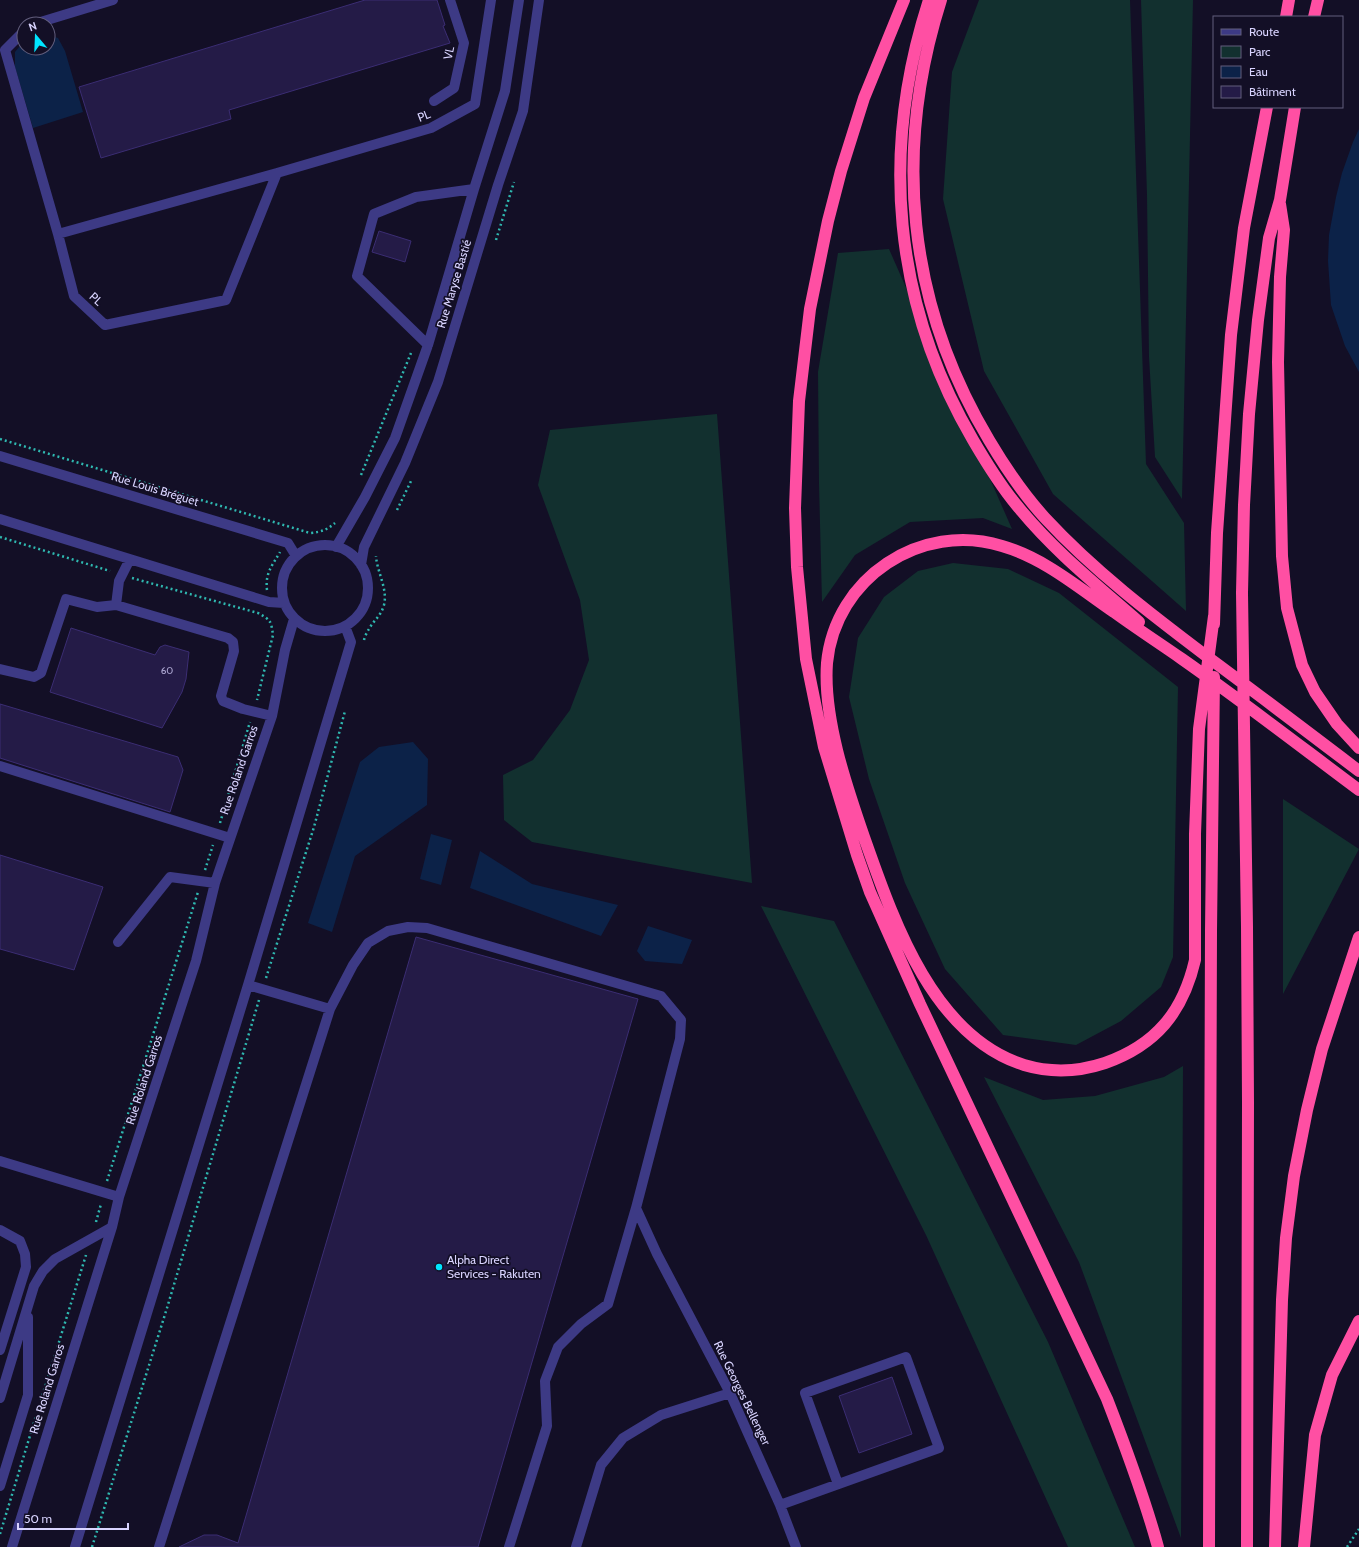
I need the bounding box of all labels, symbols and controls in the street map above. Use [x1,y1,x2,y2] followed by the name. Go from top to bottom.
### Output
[16,16,56,56] north arrow
[1213,16,1343,108] legend
[27,19,39,34] text: N
[1249,24,1279,39] text: Route
[1249,44,1271,59] text: Parc
[440,45,457,61] street label: VL
[1249,64,1268,79] text: Eau
[1249,84,1296,99] text: Bâtiment
[415,106,433,125] street label: PL
[433,238,474,330] street label: Rue Maryse Bastié
[87,289,106,309] street label: PL
[110,468,201,509] street label: Rue Louis Bréguet
[161,664,173,677] house number: 60
[216,723,261,816] street label: Rue Roland Garros
[122,1033,165,1127] street label: Rue Roland Garros
[447,1252,541,1281] place label: Alpha Direct Services - Rakuten
[434,1262,444,1272] marker: Alpha Direct Services - Rakuten
[711,1338,774,1448] street label: Rue Georges Bellenger
[26,1342,67,1436] street label: Rue Roland Garros
[18,1505,128,1531] scale bar
[24,1511,52,1526] text: 50 m

